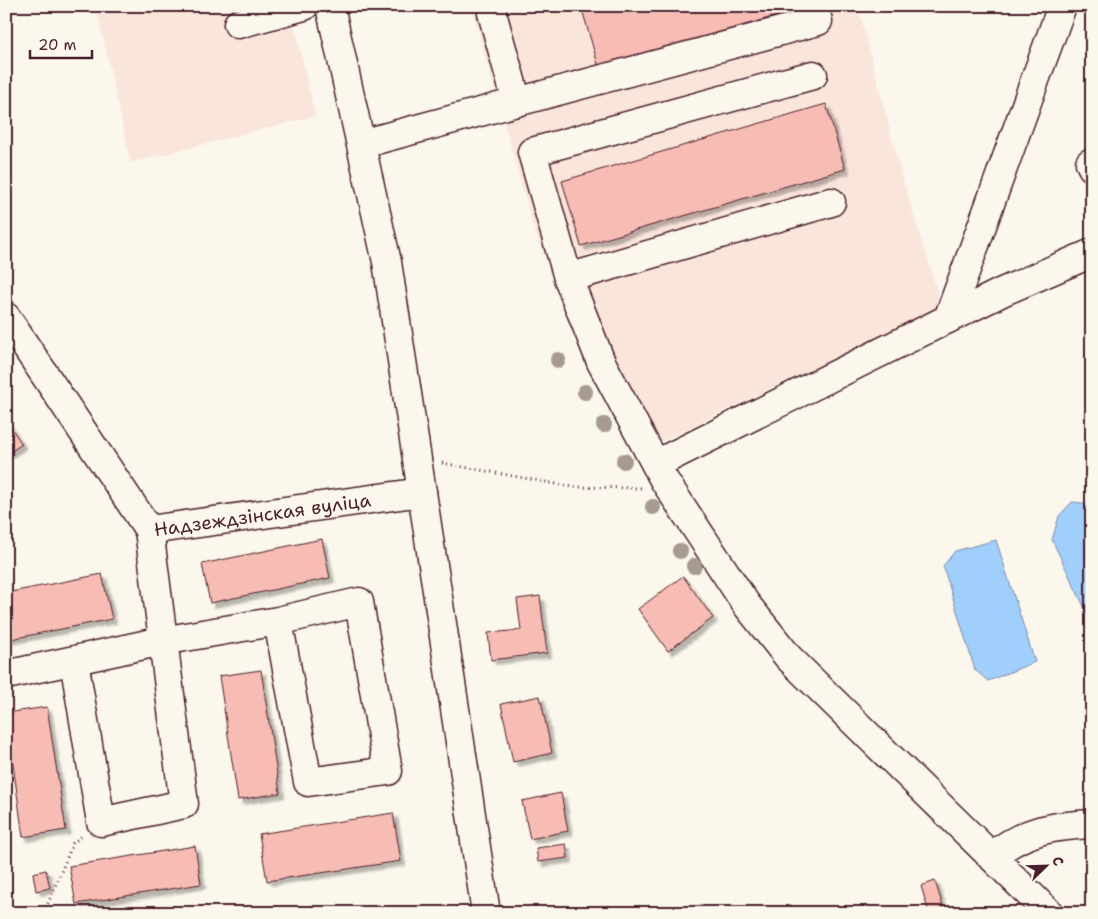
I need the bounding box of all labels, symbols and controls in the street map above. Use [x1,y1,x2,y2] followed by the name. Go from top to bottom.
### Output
[30,28,92,60] scale bar
[38,35,77,55] text: 20 m
[152,487,373,542] street label: Надзеждзінская вуліца
[1020,842,1070,892] north arrow
[1048,853,1068,868] text: С

